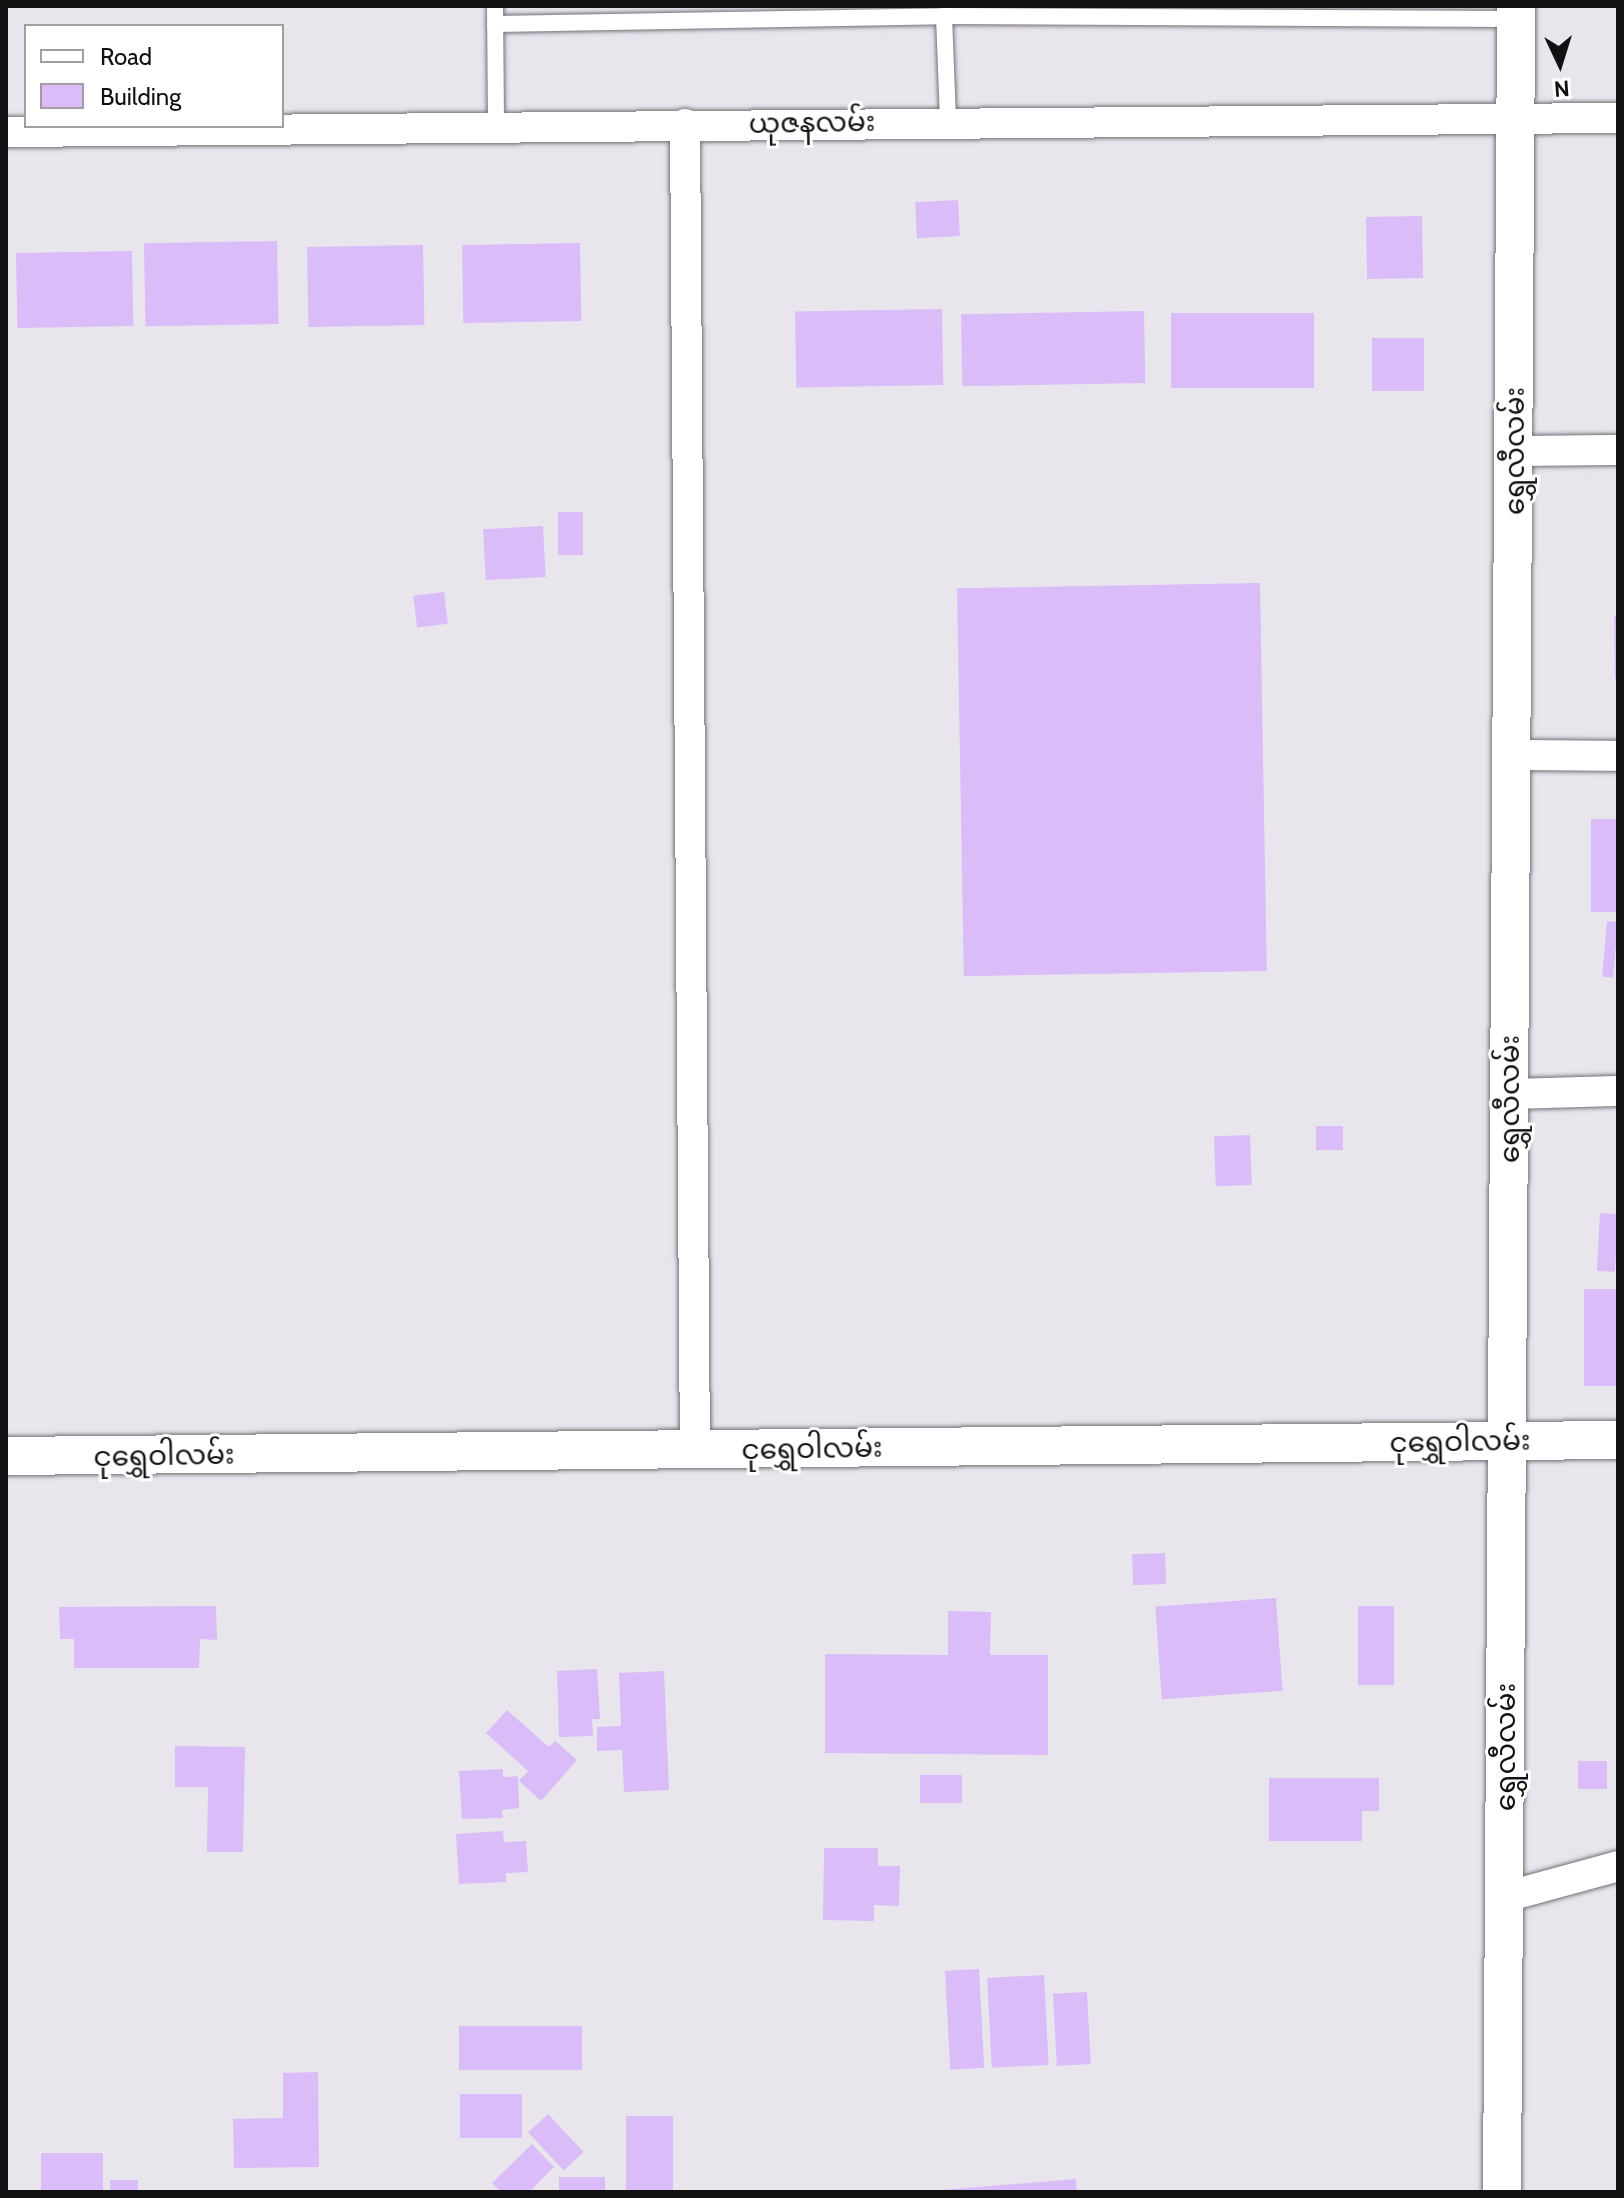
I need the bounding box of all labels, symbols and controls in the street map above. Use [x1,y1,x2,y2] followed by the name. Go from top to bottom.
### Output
[24,24,284,128] legend
[1520,24,1600,104] north arrow
[100,42,152,71] text: Road
[1553,74,1570,102] text: N
[100,82,181,111] text: Building
[748,104,876,140] street label: ယုဇနလမ်း
[1497,387,1531,515] street label: ရွှေလီလမ်း
[1492,1035,1526,1163] street label: ရွှေလီလမ်း
[1389,1423,1531,1459] street label: ငုရွှေဝါလမ်း
[741,1430,883,1466] street label: ငုရွှေဝါလမ်း
[93,1437,235,1473] street label: ငုရွှေဝါလမ်း
[1488,1683,1522,1811] street label: ရွှေလီလမ်း

